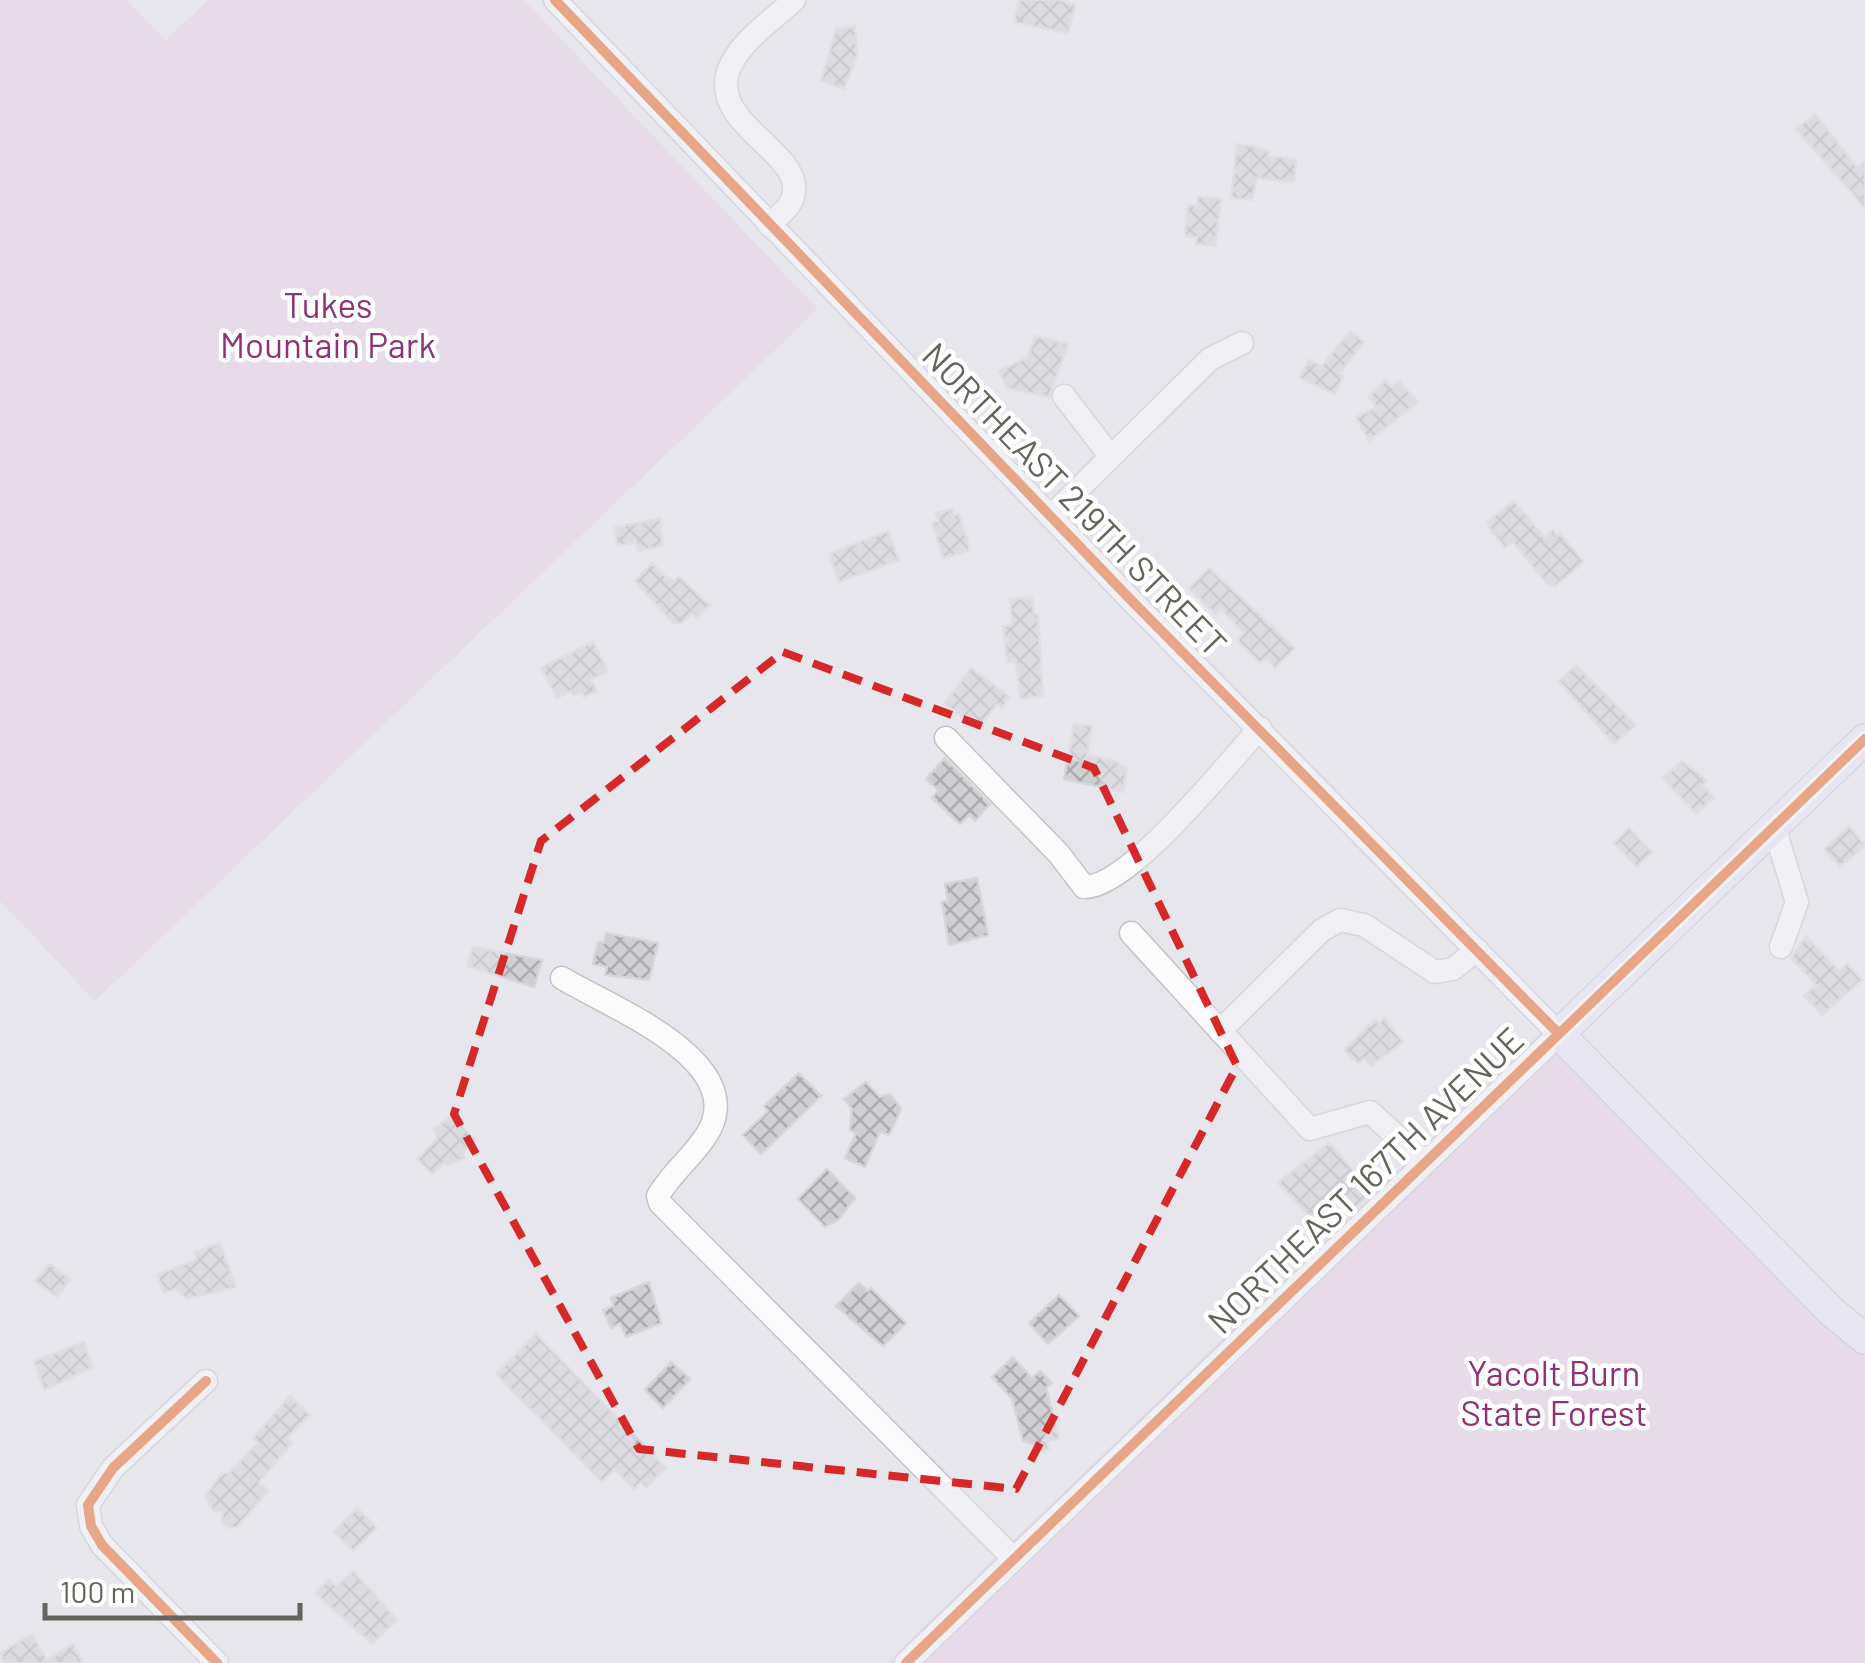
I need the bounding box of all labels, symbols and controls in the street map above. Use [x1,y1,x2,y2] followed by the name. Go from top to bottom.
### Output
[220,283,436,365] park label: Tukes Mountain Park
[915,333,1236,664] street label: NORTHEAST 219TH STREET
[1198,1018,1531,1341] street label: NORTHEAST 167TH AVENUE
[1461,1351,1647,1433] park label: Yacolt Burn State Forest
[45,1558,300,1620] scale bar
[60,1573,135,1609] text: 100 m

